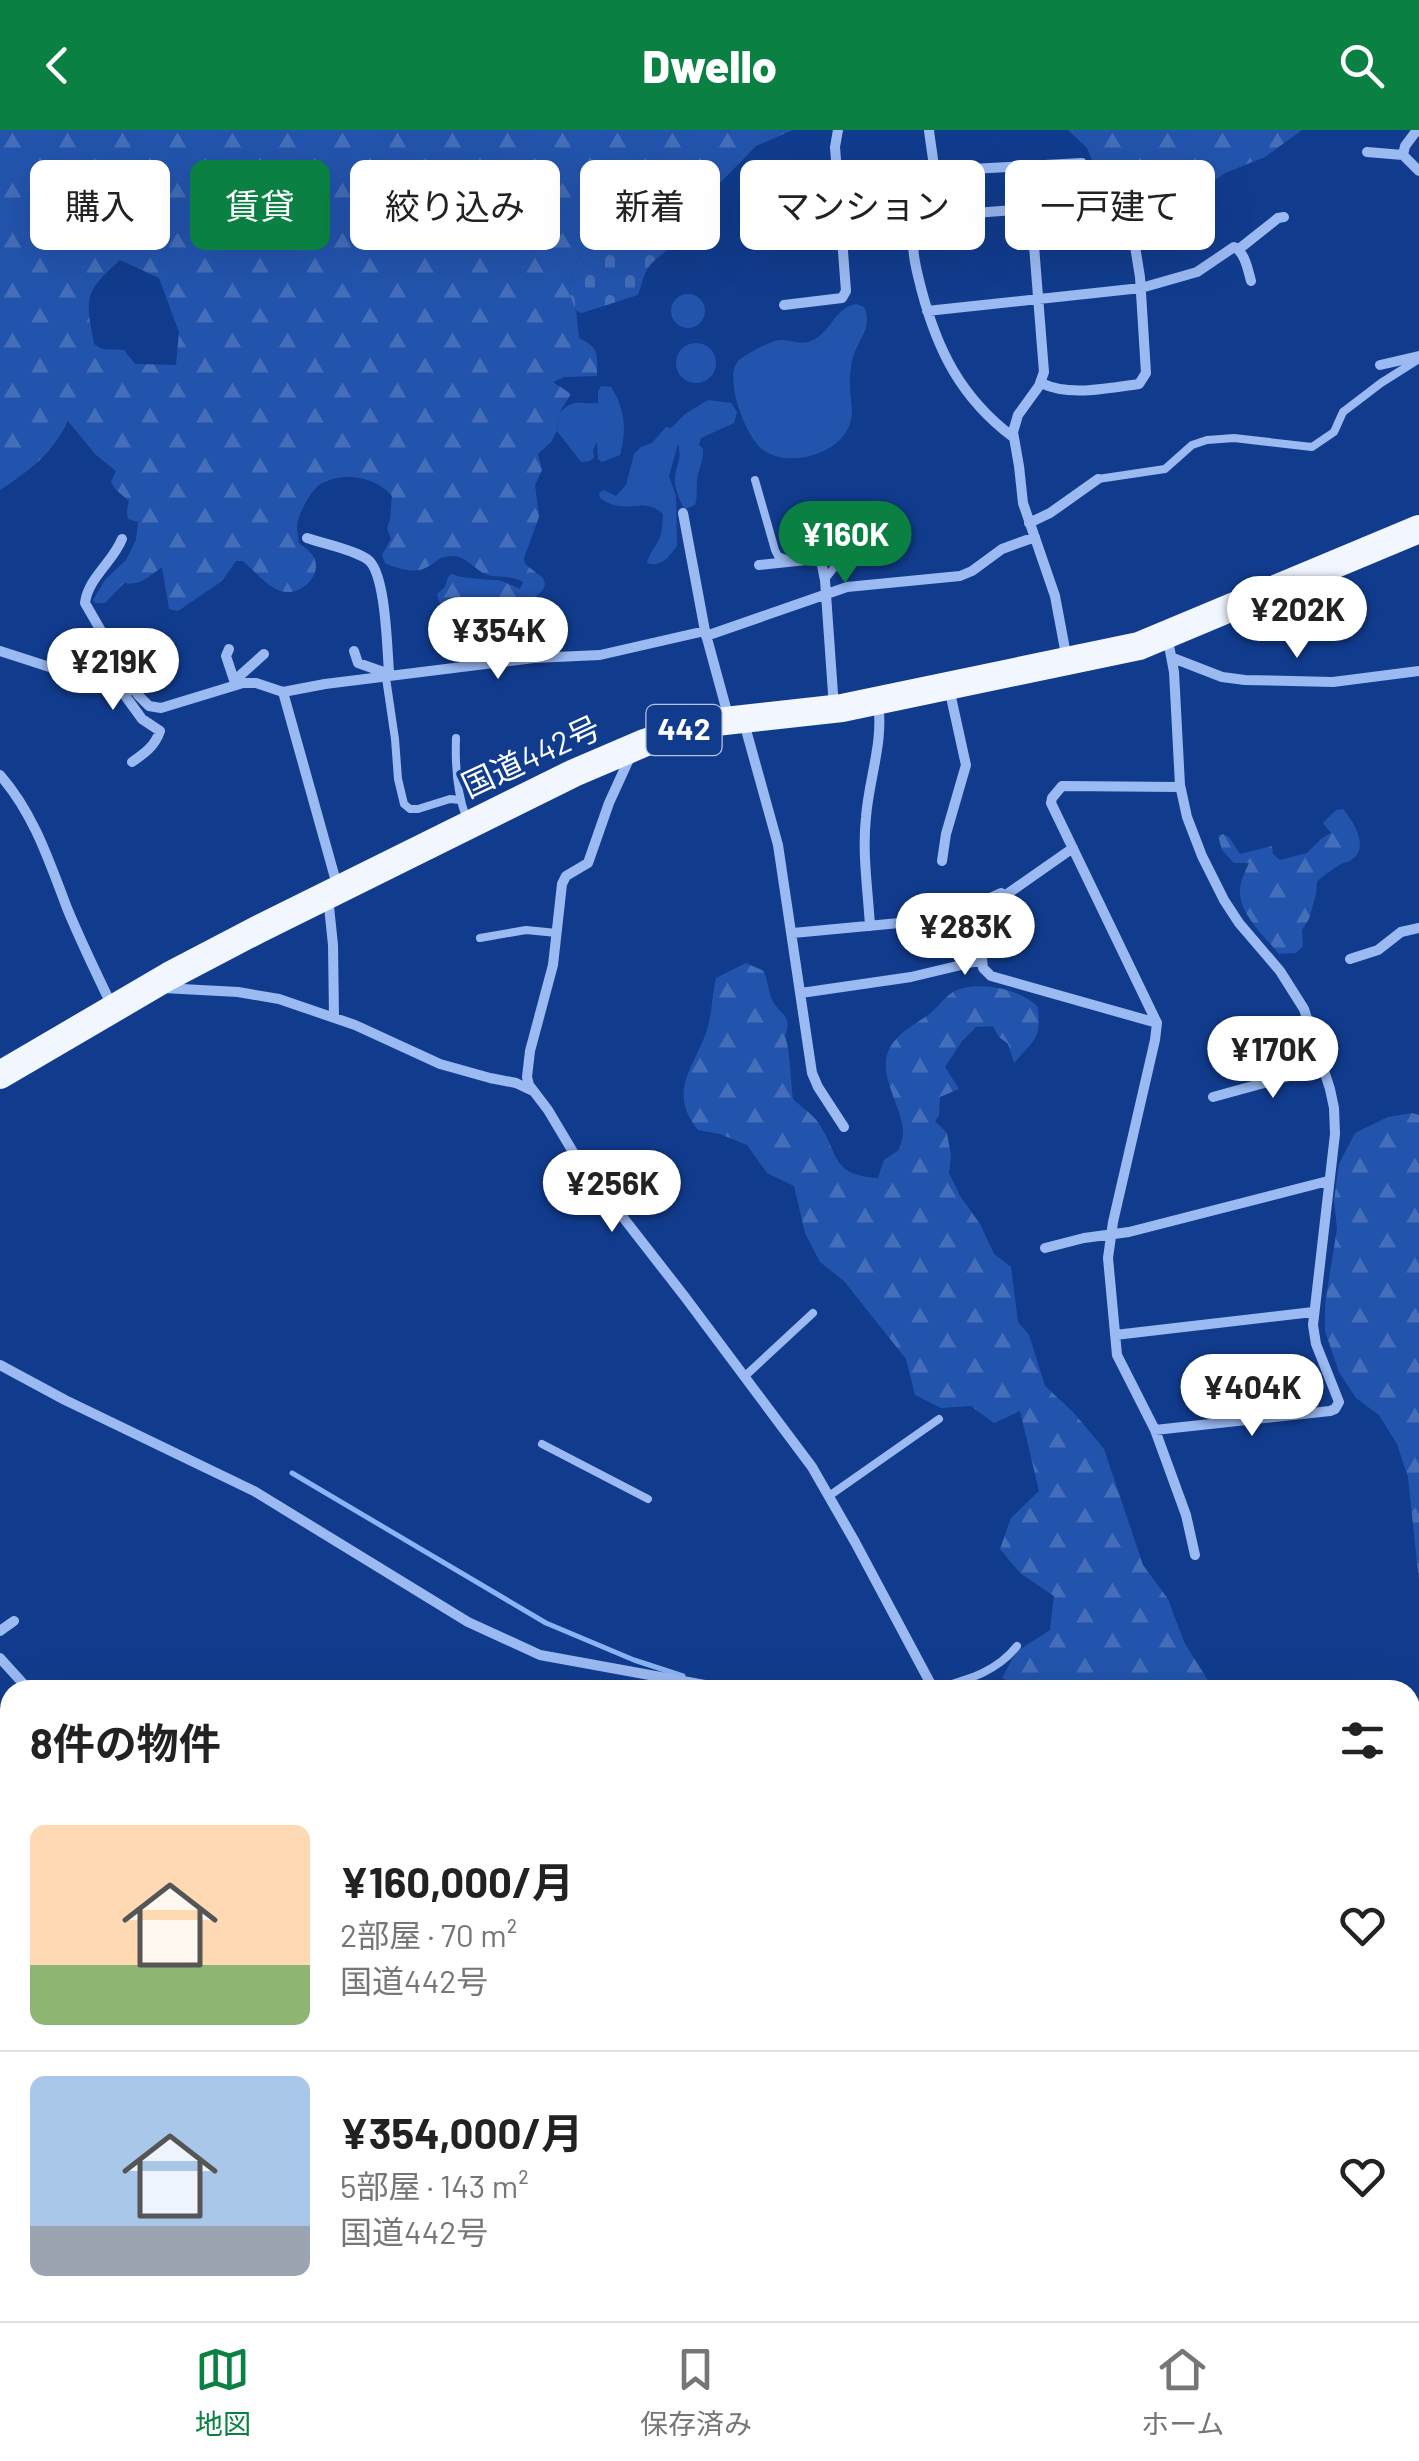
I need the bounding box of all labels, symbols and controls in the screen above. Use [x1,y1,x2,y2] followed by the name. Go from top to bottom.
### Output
[30,38,85,93] icon: back
[642,38,777,92] text: Dwello
[1334,38,1389,93] icon: search
[30,160,170,250] chip: 購入
[190,160,330,250] chip: 賃貸
[350,160,560,250] chip: 絞り込み
[580,160,720,250] chip: 新着
[740,160,985,250] chip: マンション
[1005,160,1215,250] chip: 一戸建て
[775,501,915,586] pin: ¥160K
[801,514,889,552] text: ¥160K
[1227,576,1367,661] pin: ¥202K
[1249,589,1345,627] text: ¥202K
[428,597,568,682] pin: ¥354K
[450,610,546,648] text: ¥354K
[43,628,183,713] pin: ¥219K
[69,641,157,679] text: ¥219K
[646,705,722,755] road number: 442
[455,707,605,804] street label: 国道442号
[895,893,1035,978] pin: ¥283K
[918,906,1012,944] text: ¥283K
[1203,1016,1343,1101] pin: ¥170K
[1229,1029,1317,1067] text: ¥170K
[542,1150,682,1235] pin: ¥256K
[565,1163,659,1201] text: ¥256K
[1182,1354,1322,1439] pin: ¥404K
[1203,1367,1301,1405] text: ¥404K
[1335,1713,1390,1768] icon: filters
[30,1717,221,1767] text: 8件の物件
[340,1856,574,1906] text: ¥160,000/月
[110,1865,230,1985] icon: home
[1335,1898,1390,1953] icon: heart
[340,1915,517,1953] text: 2部屋 · 70 m²
[340,1961,488,1999] text: 国道442号
[340,2107,583,2157] text: ¥354,000/月
[110,2116,230,2236] icon: home
[1335,2149,1390,2204] icon: heart
[340,2166,529,2204] text: 5部屋 · 143 m²
[340,2212,488,2250] text: 国道442号
[195,2342,251,2442] tab: 地図
[640,2342,752,2442] tab: 保存済み
[1141,2342,1224,2442] tab: ホーム

